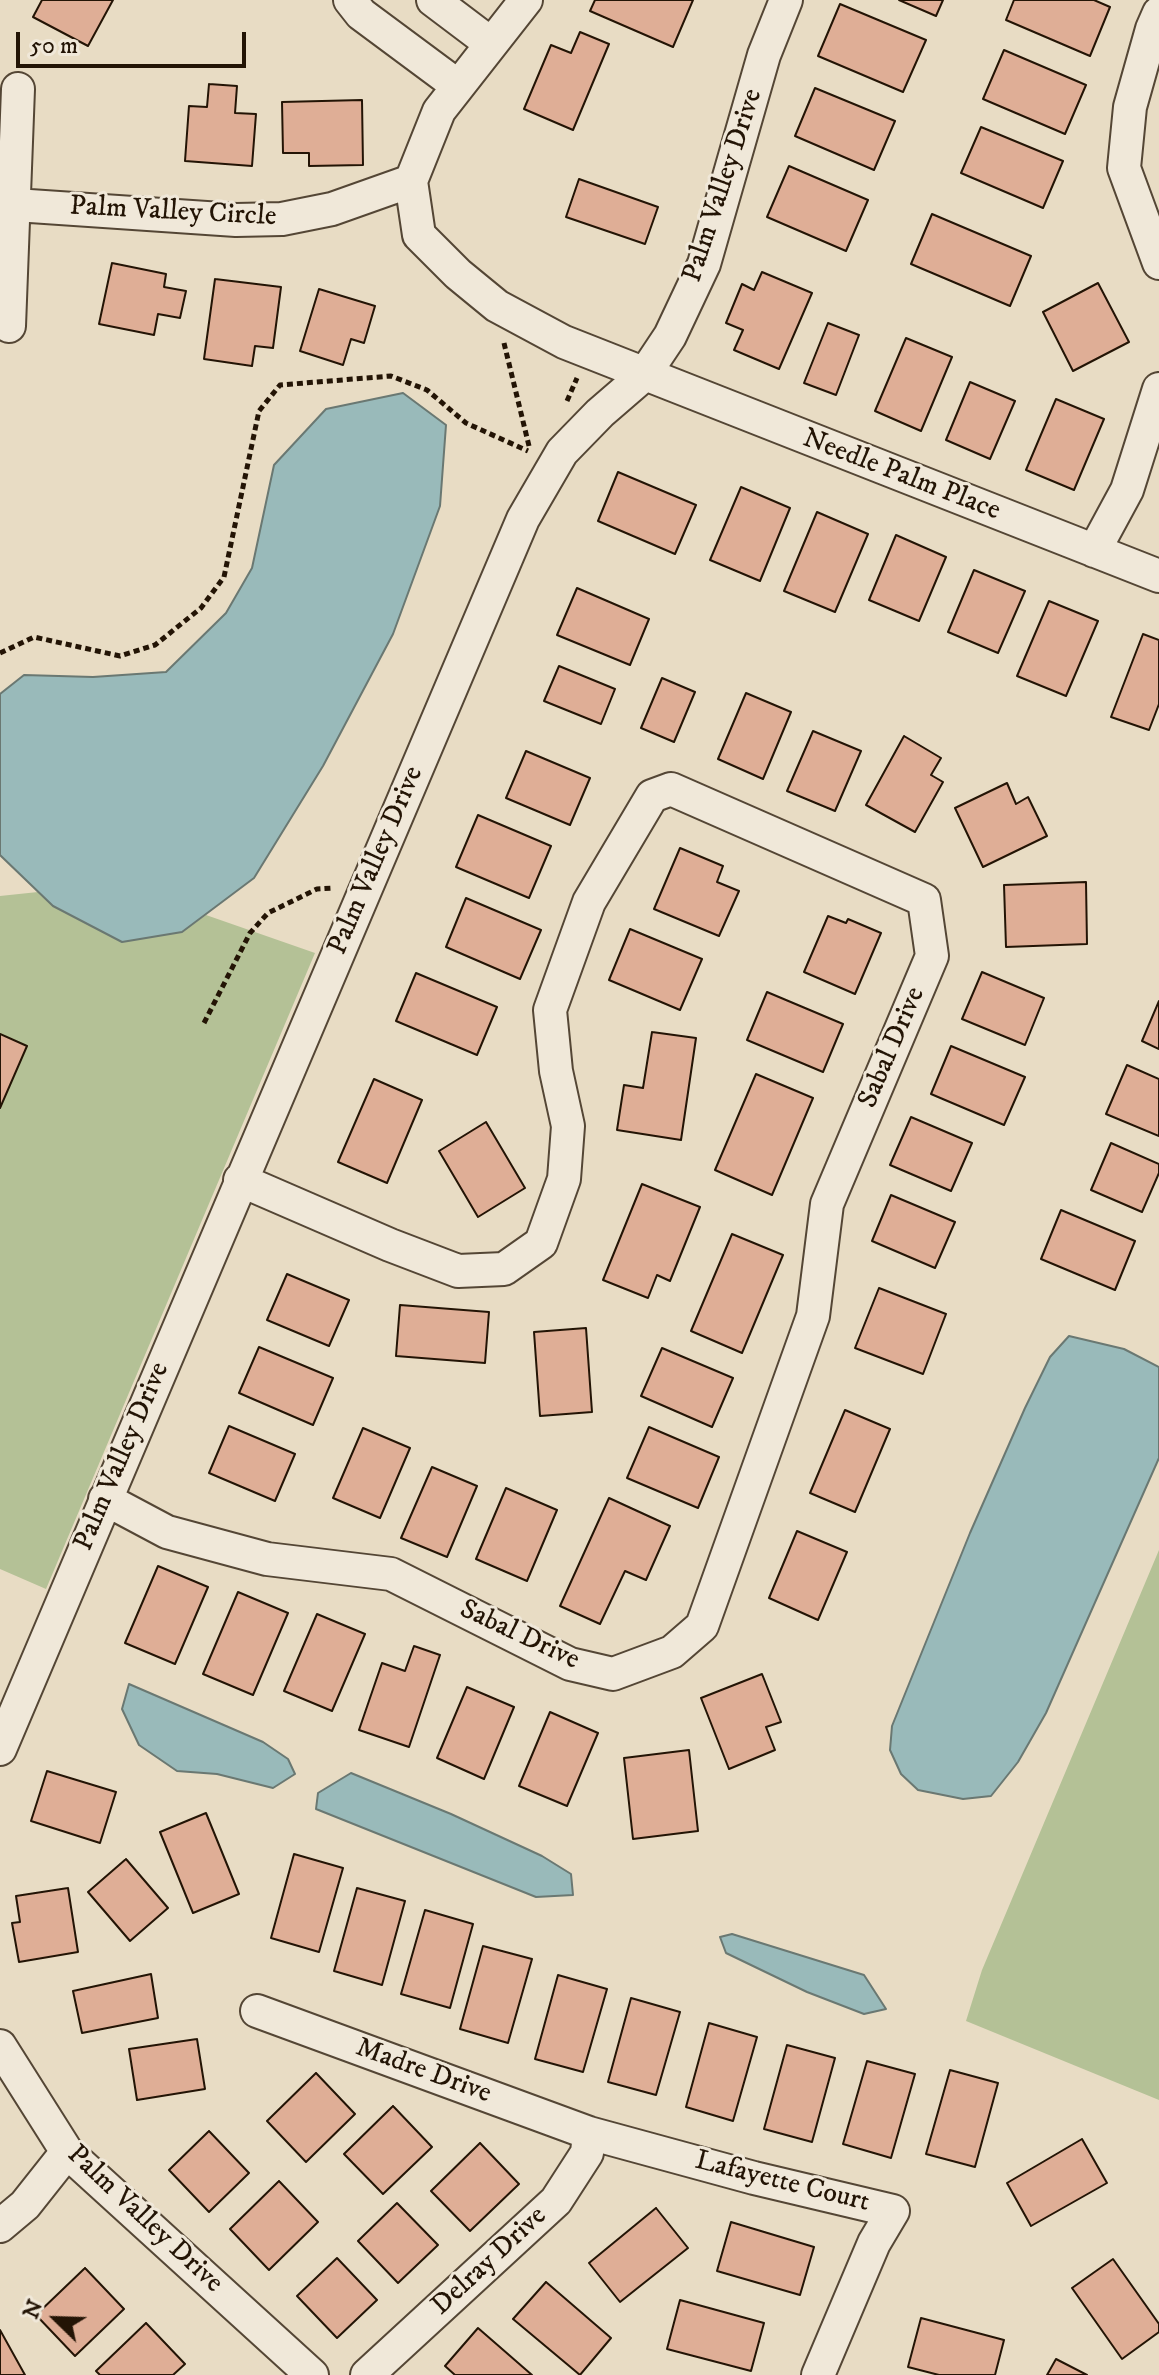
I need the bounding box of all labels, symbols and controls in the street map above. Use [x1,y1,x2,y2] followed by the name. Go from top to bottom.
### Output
[20,16,250,66] scale bar
[30,31,78,61] text: 50 m
[677,85,771,287] street label: Palm Valley Drive
[69,191,277,235] street label: Palm Valley Circle
[797,423,1005,529] street label: Needle Palm Place
[322,762,432,960] street label: Palm Valley Drive
[852,982,934,1114] street label: Sabal Drive
[68,1358,178,1556] street label: Palm Valley Drive
[454,1594,584,1678] street label: Sabal Drive
[351,2032,495,2112] street label: Madre Drive
[59,2139,229,2301] street label: Palm Valley Drive
[691,2145,873,2221] street label: Lafayette Court
[426,2200,554,2324] street label: Delray Drive
[16,2279,96,2359] north arrow
[17,2296,49,2323] text: N

